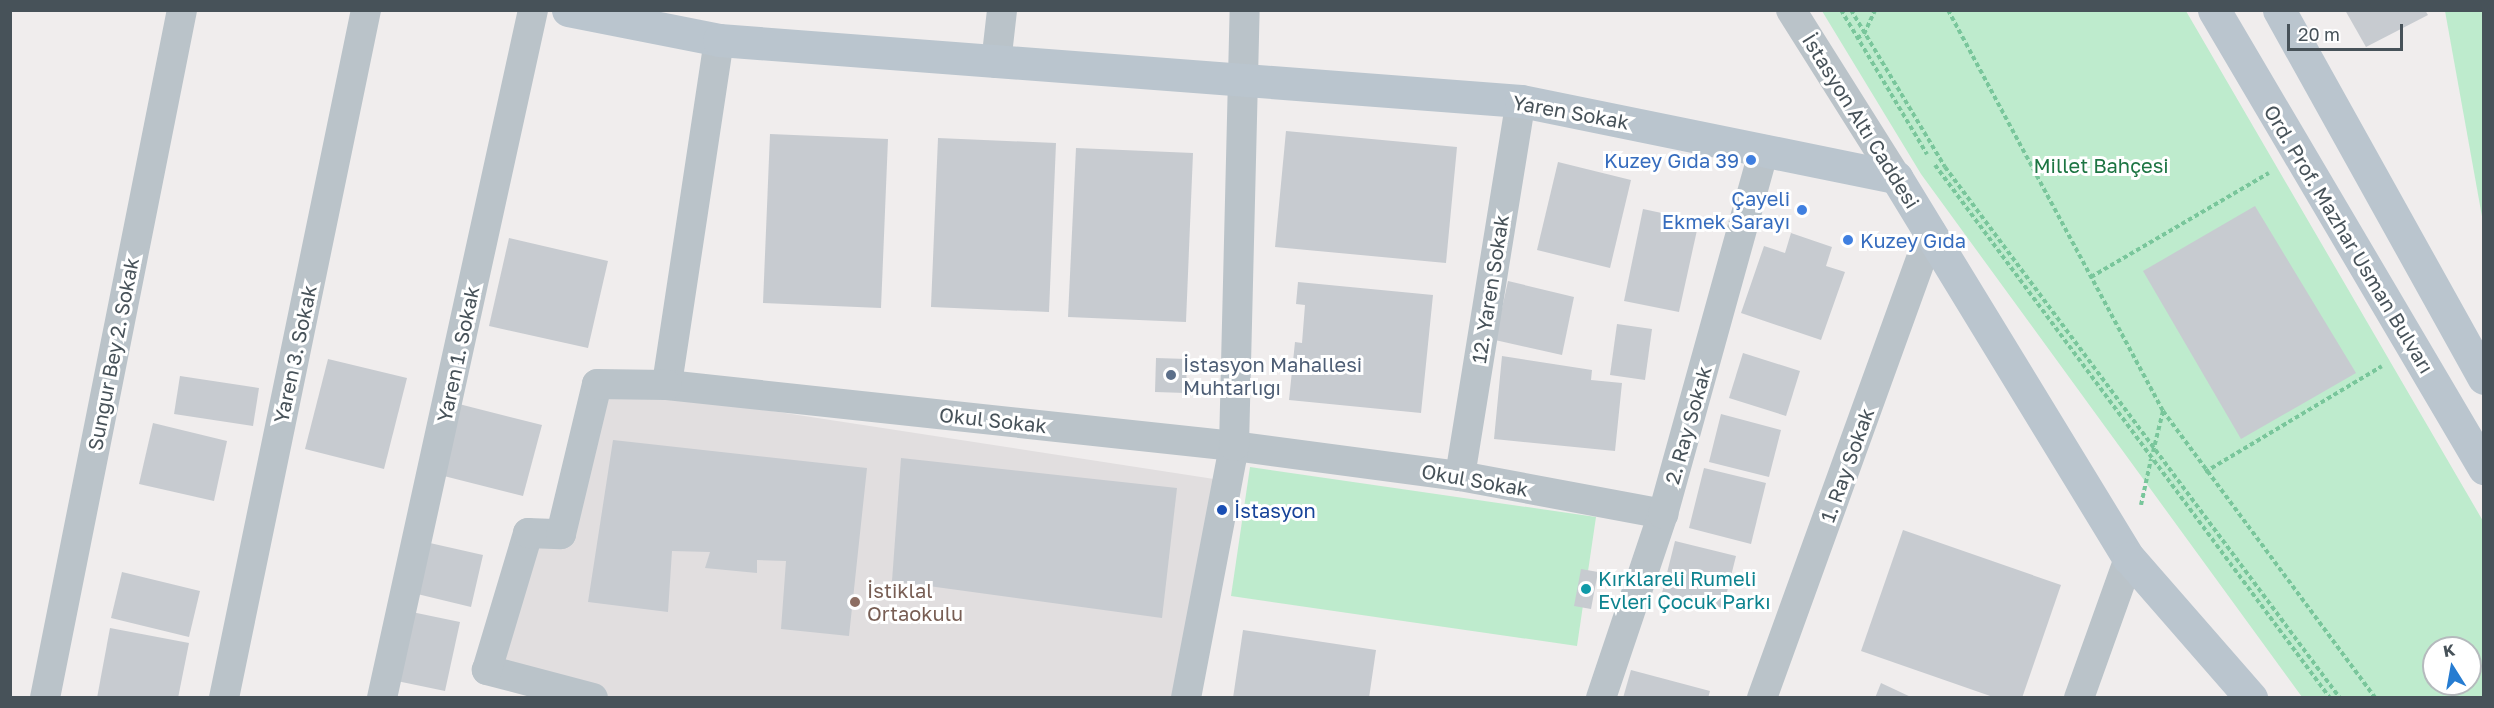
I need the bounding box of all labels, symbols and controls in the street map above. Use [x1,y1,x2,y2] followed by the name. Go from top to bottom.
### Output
[2290,12,2406,50] scale bar
[2298,23,2340,45] text: 20 m
[1797,29,1925,213] street label: İstasyon Altı Caddesi
[1511,90,1631,134] street label: Yaren Sokak
[2259,100,2439,378] street label: Ord. Prof. Mazhar Usman Bulvarı
[1604,148,1739,172] place label: Kuzey Gıda 39
[1744,153,1758,167] marker: Kuzey Gıda 39
[2033,153,2169,177] park label: Millet Bahçesi
[1662,186,1790,233] place label: Çayeli Ekmek Sarayı
[1795,203,1809,217] marker: Çayeli Ekmek Sarayı
[1466,213,1514,365] street label: 12. Yaren Sokak
[1860,228,1966,252] place label: Kuzey Gıda
[1841,233,1855,247] marker: Kuzey Gıda
[82,255,144,453] street label: Sungur Bey 2. Sokak
[269,283,321,425] street label: Yaren 3. Sokak
[432,284,484,424] street label: Yaren 1. Sokak
[1183,352,1362,399] place label: İstasyon Mahallesi Muhtarlığı
[1660,363,1716,487] street label: 2. Ray Sokak
[1164,368,1178,382] marker: İstasyon Mahallesi Muhtarlığı
[938,402,1048,438] street label: Okul Sokak
[1815,405,1879,525] street label: 1. Ray Sokak
[1420,459,1530,501] street label: Okul Sokak
[1234,498,1316,522] place label: İstasyon
[1215,503,1229,517] marker: İstasyon
[1598,566,1771,613] place label: Kırklareli Rumeli Evleri Çocuk Parkı
[867,578,963,625] place label: İstiklal Ortaokulu
[1579,582,1593,596] marker: Kırklareli Rumeli Evleri Çocuk Parkı
[848,595,862,609] marker: İstiklal Ortaokulu
[2422,636,2482,696] north arrow
[2441,639,2457,661] text: K

